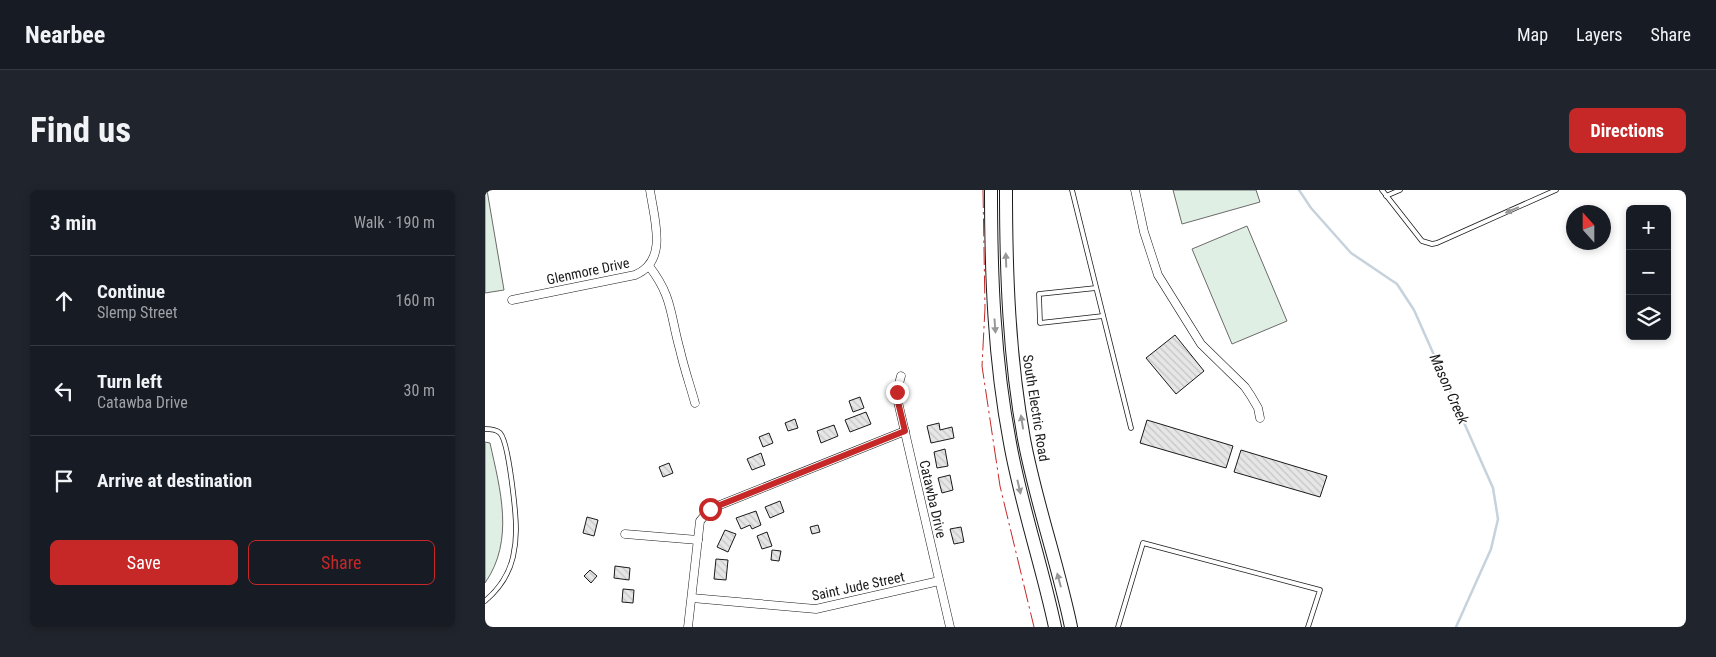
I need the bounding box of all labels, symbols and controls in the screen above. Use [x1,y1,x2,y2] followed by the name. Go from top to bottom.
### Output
[25,21,105,49] text: Nearbee
[1517,24,1548,45] text: Map
[1576,24,1623,45] text: Layers
[1651,24,1691,45] text: Share
[1569,108,1686,153] button: Directions
[30,110,131,151] text: Find us
[1566,205,1611,250] north arrow
[1626,205,1671,340] map controls
[1626,205,1671,250] button: +
[1505,207,1519,215] one-way arrow
[50,211,97,235] text: 3 min
[354,213,435,232] text: Walk · 190 m
[1626,250,1671,295] button: −
[1002,252,1010,268] one-way arrow
[545,254,631,288] street label: Glenmore Drive
[97,280,165,303] text: Continue
[50,287,78,315] icon: ahead
[396,291,435,310] text: 160 m
[1626,295,1671,340] button: layers
[97,303,178,322] text: Slemp Street
[991,318,999,334] one-way arrow
[1426,351,1473,427] water label: Mason Creek
[1020,354,1052,462] street label: South Electric Road
[97,370,162,393] text: Turn left
[50,377,78,405] icon: left
[403,381,435,400] text: 30 m
[886,381,909,404] route end
[97,393,188,412] text: Catawba Drive
[1017,413,1025,429] one-way arrow
[916,459,950,540] street label: Catawba Drive
[50,467,78,495] icon: arrive
[97,469,252,492] text: Arrive at destination
[1015,479,1023,494] one-way arrow
[699,498,722,521] route start
[50,540,238,585] button: Save
[248,540,435,585] button: Share
[810,568,906,604] street label: Saint Jude Street
[1055,572,1063,587] one-way arrow

